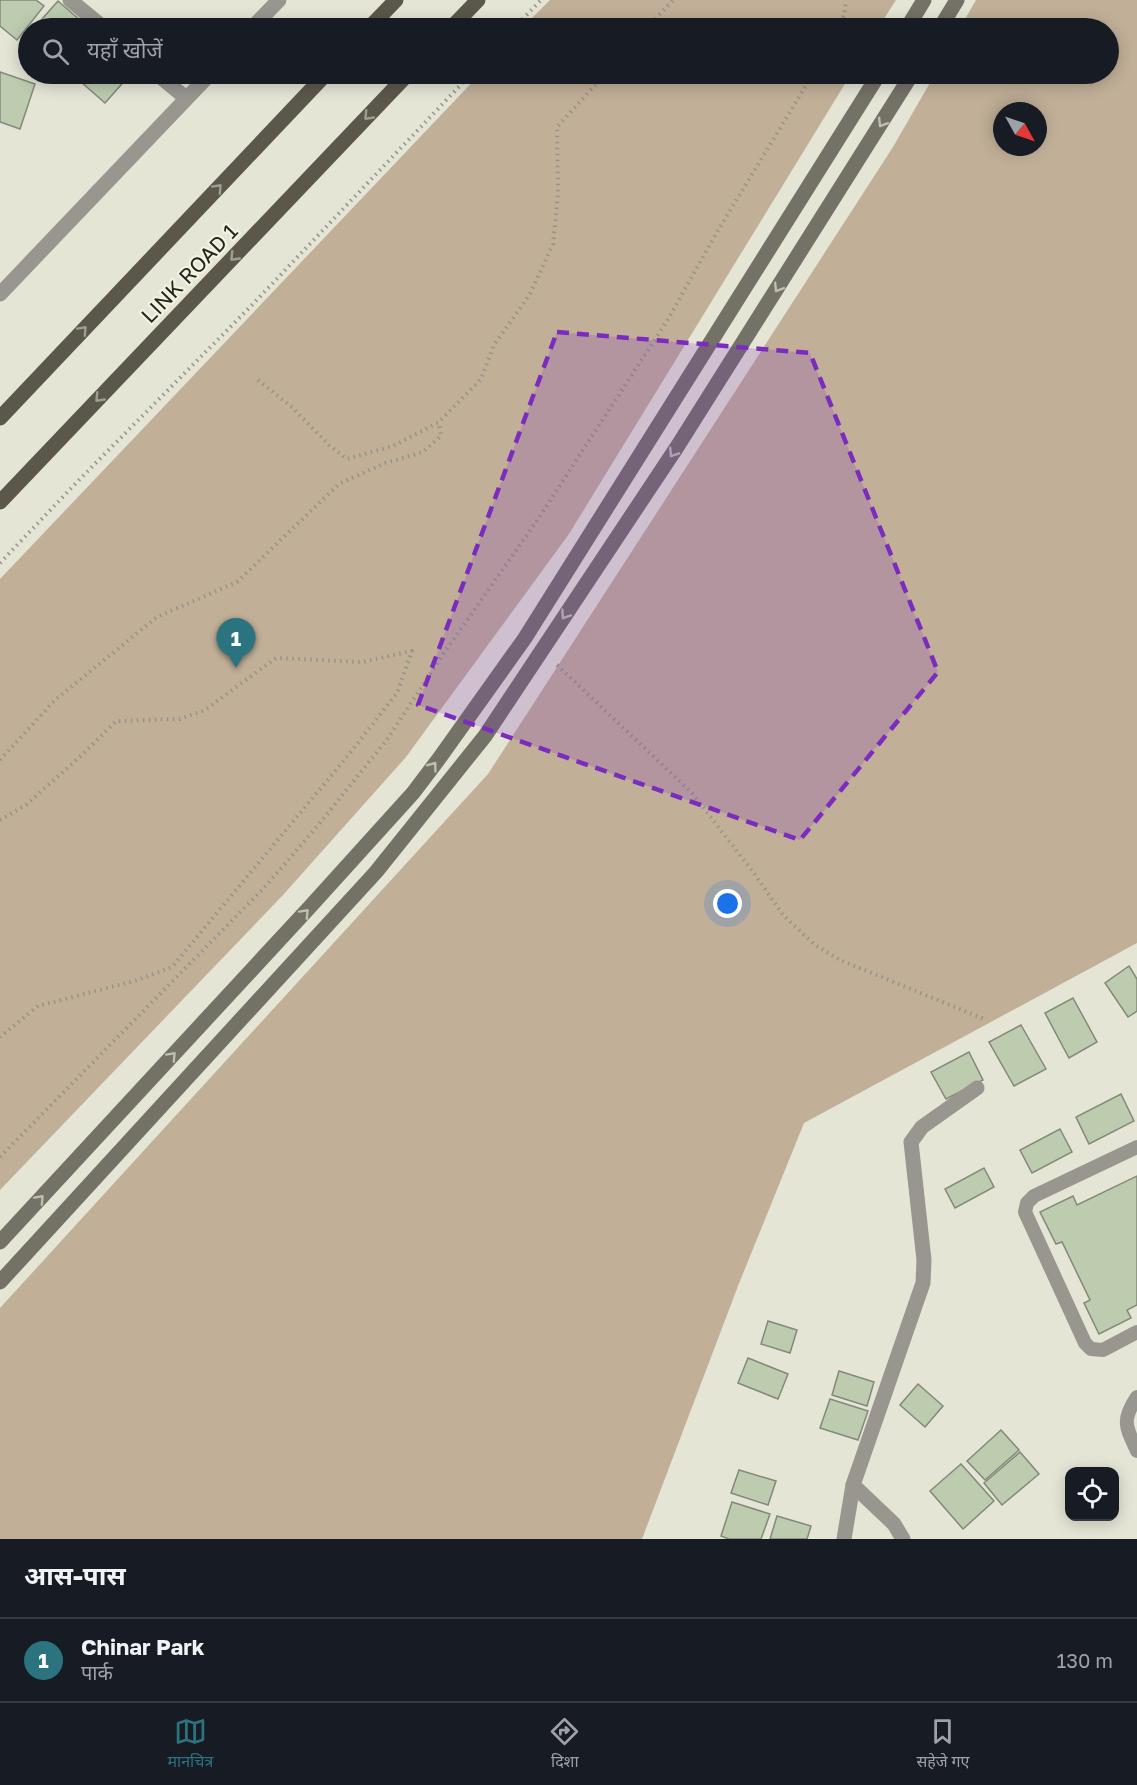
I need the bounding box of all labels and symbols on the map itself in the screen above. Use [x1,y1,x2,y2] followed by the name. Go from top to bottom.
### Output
[993,102,1047,156] north arrow
[364,109,375,119] one-way arrow
[877,117,889,127] one-way arrow
[210,185,221,196] one-way arrow
[135,218,243,328] street label: LINK ROAD 1
[230,250,241,261] one-way arrow
[773,282,785,292] one-way arrow
[76,326,87,337] one-way arrow
[95,392,106,402] one-way arrow
[669,447,681,457] one-way arrow
[561,608,572,619] one-way arrow
[216,618,256,668] pin: 1
[426,762,437,773] one-way arrow
[713,889,742,918] your location
[298,909,309,920] one-way arrow
[165,1052,176,1063] one-way arrow
[33,1195,44,1206] one-way arrow

